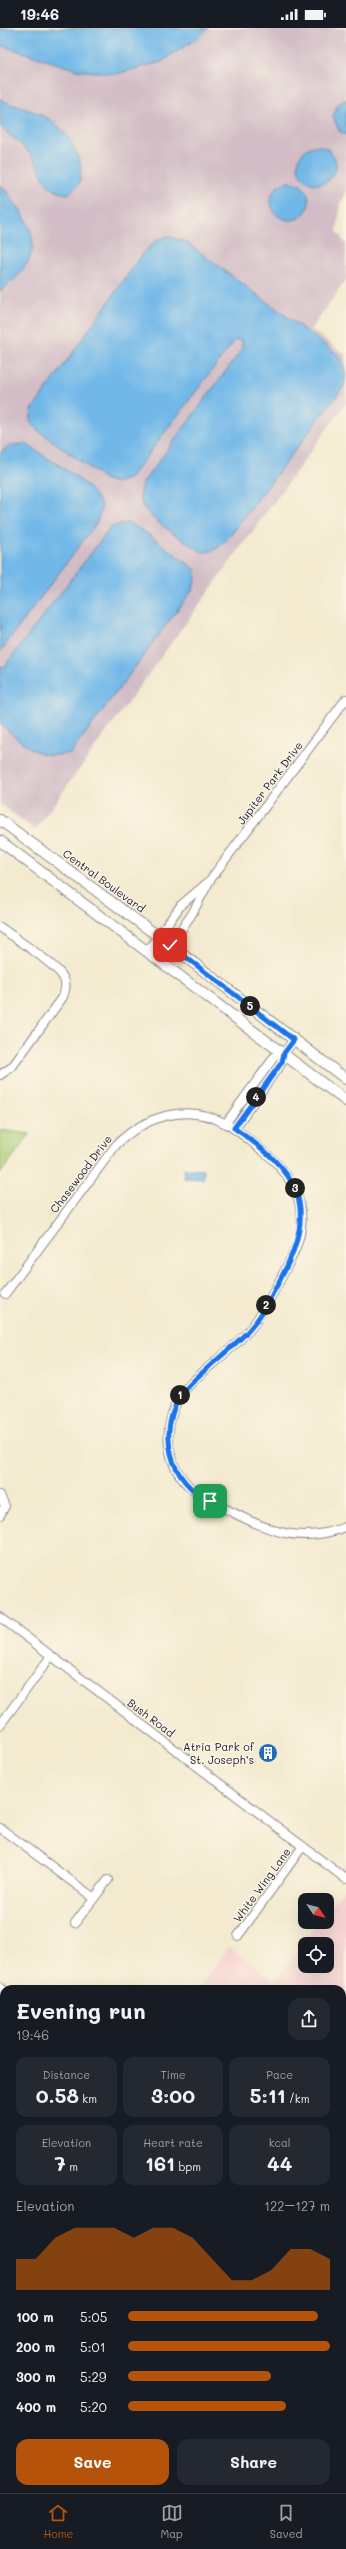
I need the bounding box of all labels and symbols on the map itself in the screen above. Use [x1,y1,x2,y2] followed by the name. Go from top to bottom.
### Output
[233,738,306,827] street label: Jupiter Park Drive
[60,846,149,916] street label: Central Boulevard
[153,928,187,962] pin
[240,996,260,1016] pin: 5
[246,1087,266,1107] pin: 4
[46,1131,115,1216] street label: Chasewood Drive
[285,1178,305,1198] pin: 3
[256,1295,276,1315] pin: 2
[170,1385,190,1405] pin: 1
[193,1484,227,1518] pin
[125,1695,178,1740] street label: Bush Road
[183,1739,255,1767] place label: Atria Park of St. Joseph’s
[257,1742,279,1764] building icon: Atria Park of St. Joseph’s
[229,1844,294,1925] street label: White Wing Lane
[298,1893,334,1929] north arrow

